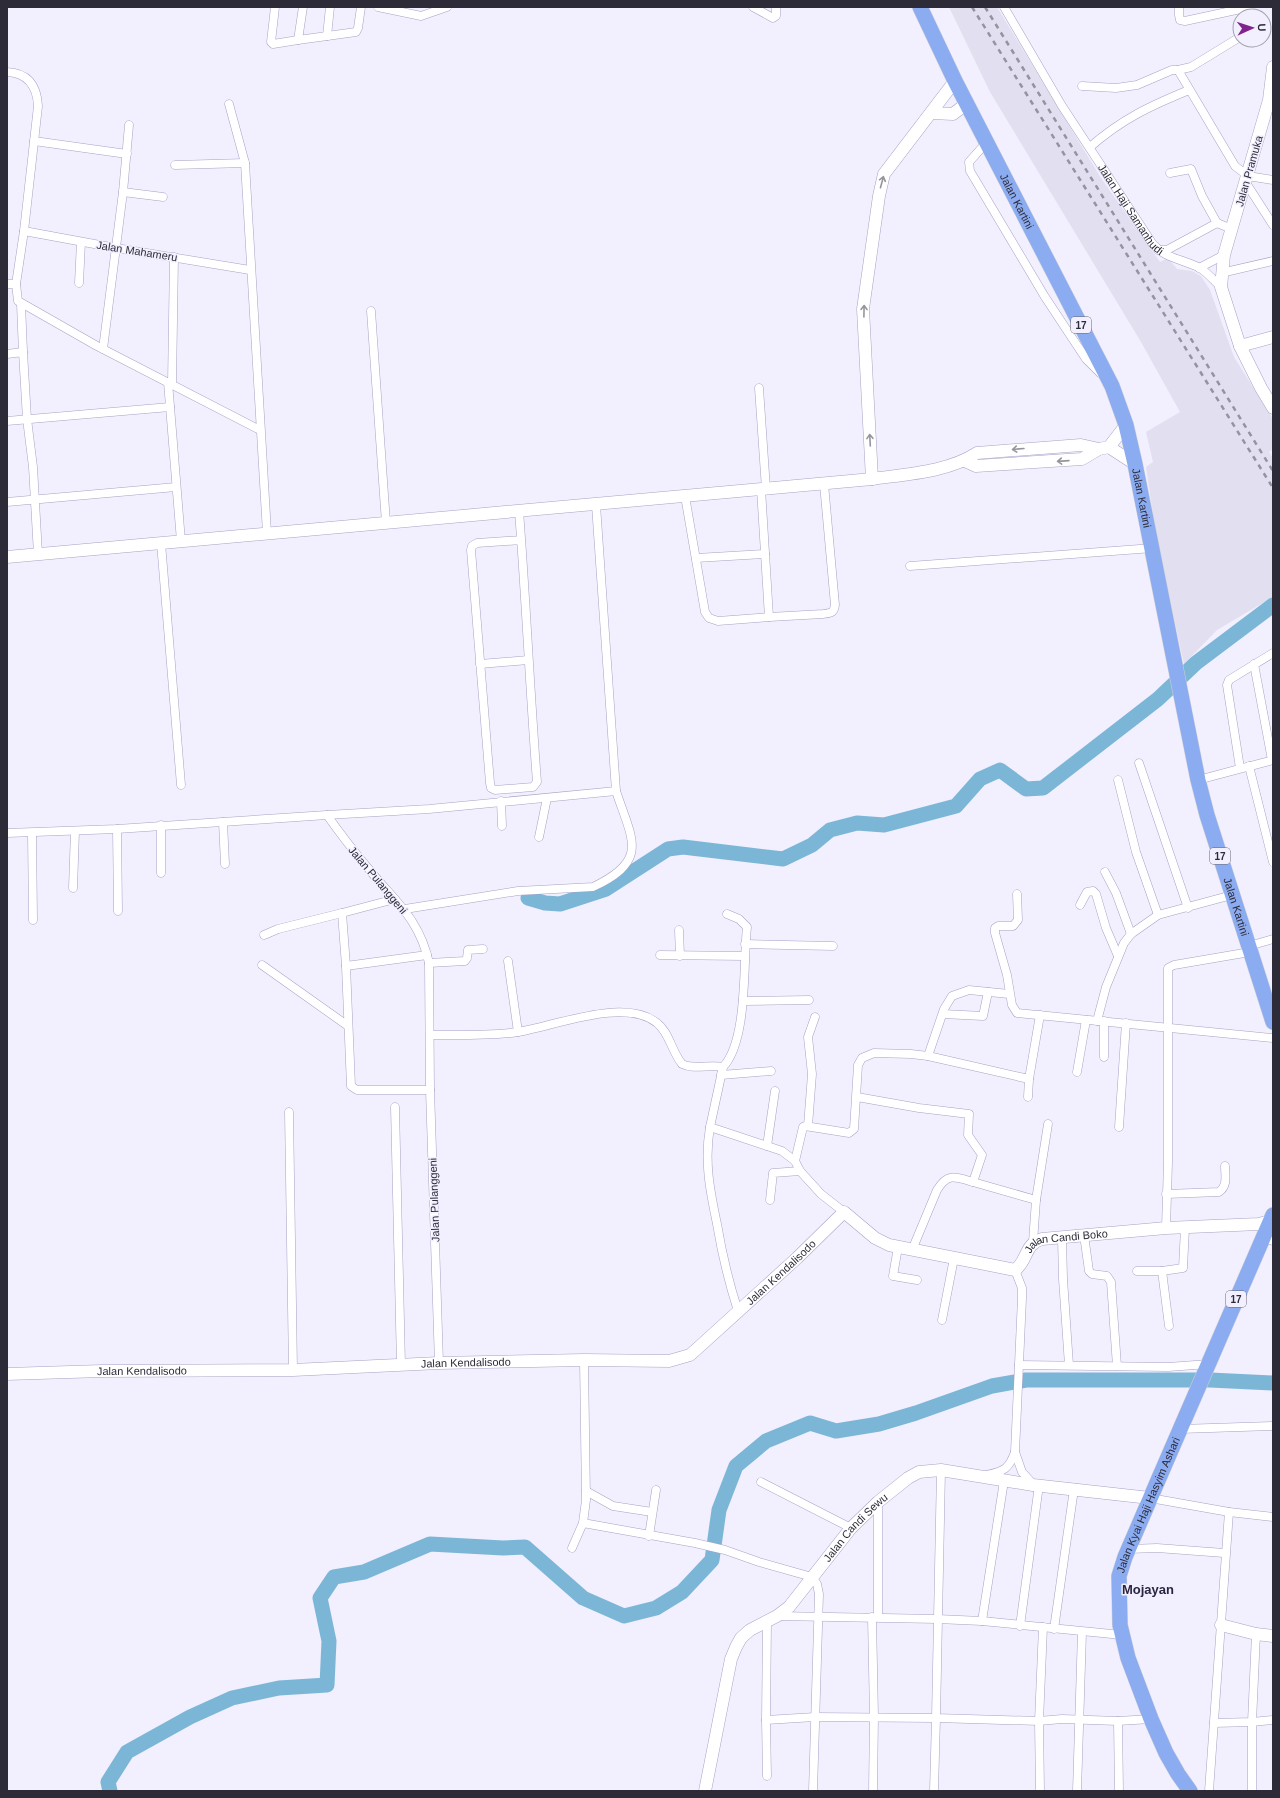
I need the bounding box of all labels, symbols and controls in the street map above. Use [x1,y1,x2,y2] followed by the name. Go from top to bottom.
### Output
[1232,8,1272,48] north arrow
[1256,23,1268,32] text: U
[1233,133,1265,208] street label: Jalan Pramuka
[1096,162,1166,257] street label: Jalan Haji Samanhudi
[998,171,1036,231] street label: Jalan Kartini
[879,176,887,189] one-way arrow
[96,239,178,263] street label: Jalan Mahameru
[860,304,868,317] one-way arrow
[1071,317,1091,333] road number: 17
[867,434,874,447] one-way arrow
[1012,446,1025,453] one-way arrow
[1057,457,1070,464] one-way arrow
[1130,467,1154,529] street label: Jalan Kartini
[346,844,410,916] street label: Jalan Pulanggeni
[1210,848,1230,864] road number: 17
[1221,876,1251,937] street label: Jalan Kartini
[427,1158,441,1242] street label: Jalan Pulanggeni
[1022,1227,1108,1255] street label: Jalan Candi Boko
[744,1237,818,1307] street label: Jalan Kendalisodo
[1226,1291,1246,1307] road number: 17
[421,1356,511,1370] street label: Jalan Kendalisodo
[97,1365,187,1377] street label: Jalan Kendalisodo
[1114,1435,1182,1574] street label: Jalan Kyai Haji Hasyim Ashari
[821,1491,890,1564] street label: Jalan Candi Sewu
[1122,1582,1174,1597] district label: Mojayan

